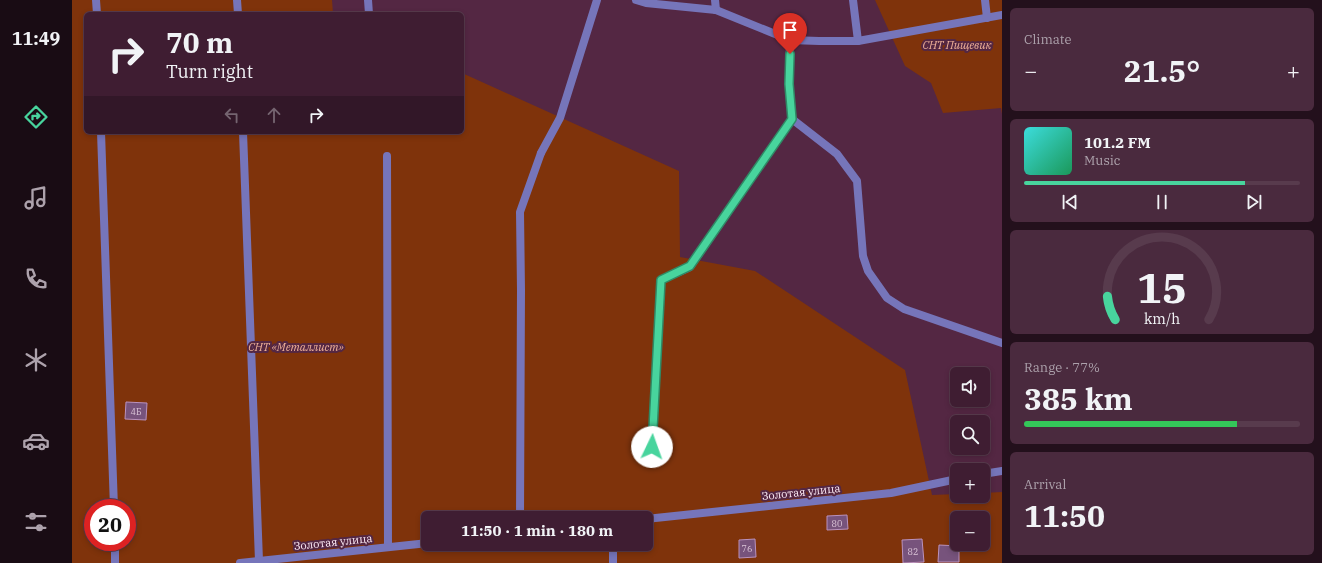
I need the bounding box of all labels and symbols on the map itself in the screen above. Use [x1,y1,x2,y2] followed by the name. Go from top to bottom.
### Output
[773,13,807,54] pin
[922,38,993,52] park label: СНТ Пищевик
[248,340,344,354] park label: СНТ «Металлист»
[131,406,142,417] house number: 4Б
[631,426,673,468] position arrow
[761,481,841,503] street label: Золотая улица
[84,499,136,551] speed limit sign: 20
[832,518,842,529] house number: 80
[293,531,373,553] street label: Золотая улица
[742,543,752,554] house number: 76
[908,546,918,557] house number: 82

